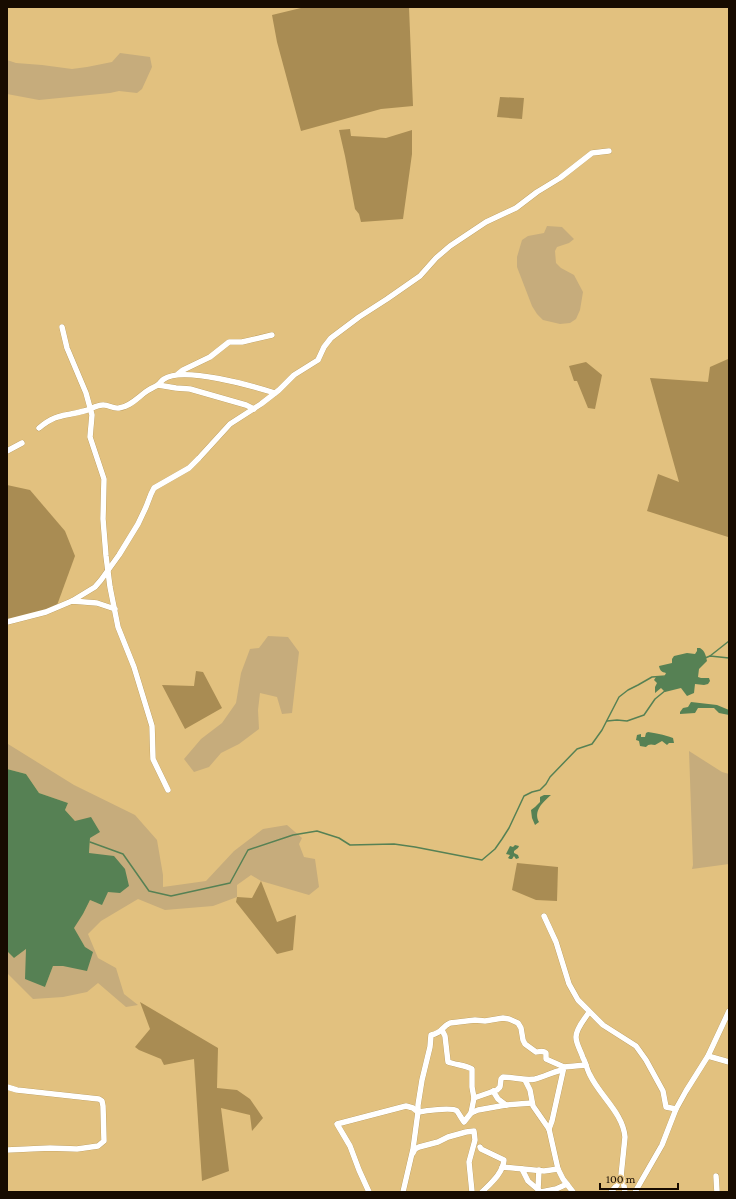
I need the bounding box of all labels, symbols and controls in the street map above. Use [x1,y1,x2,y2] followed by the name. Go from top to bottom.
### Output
[600,1165,678,1191] scale bar
[606,1172,636,1186] text: 100 m

